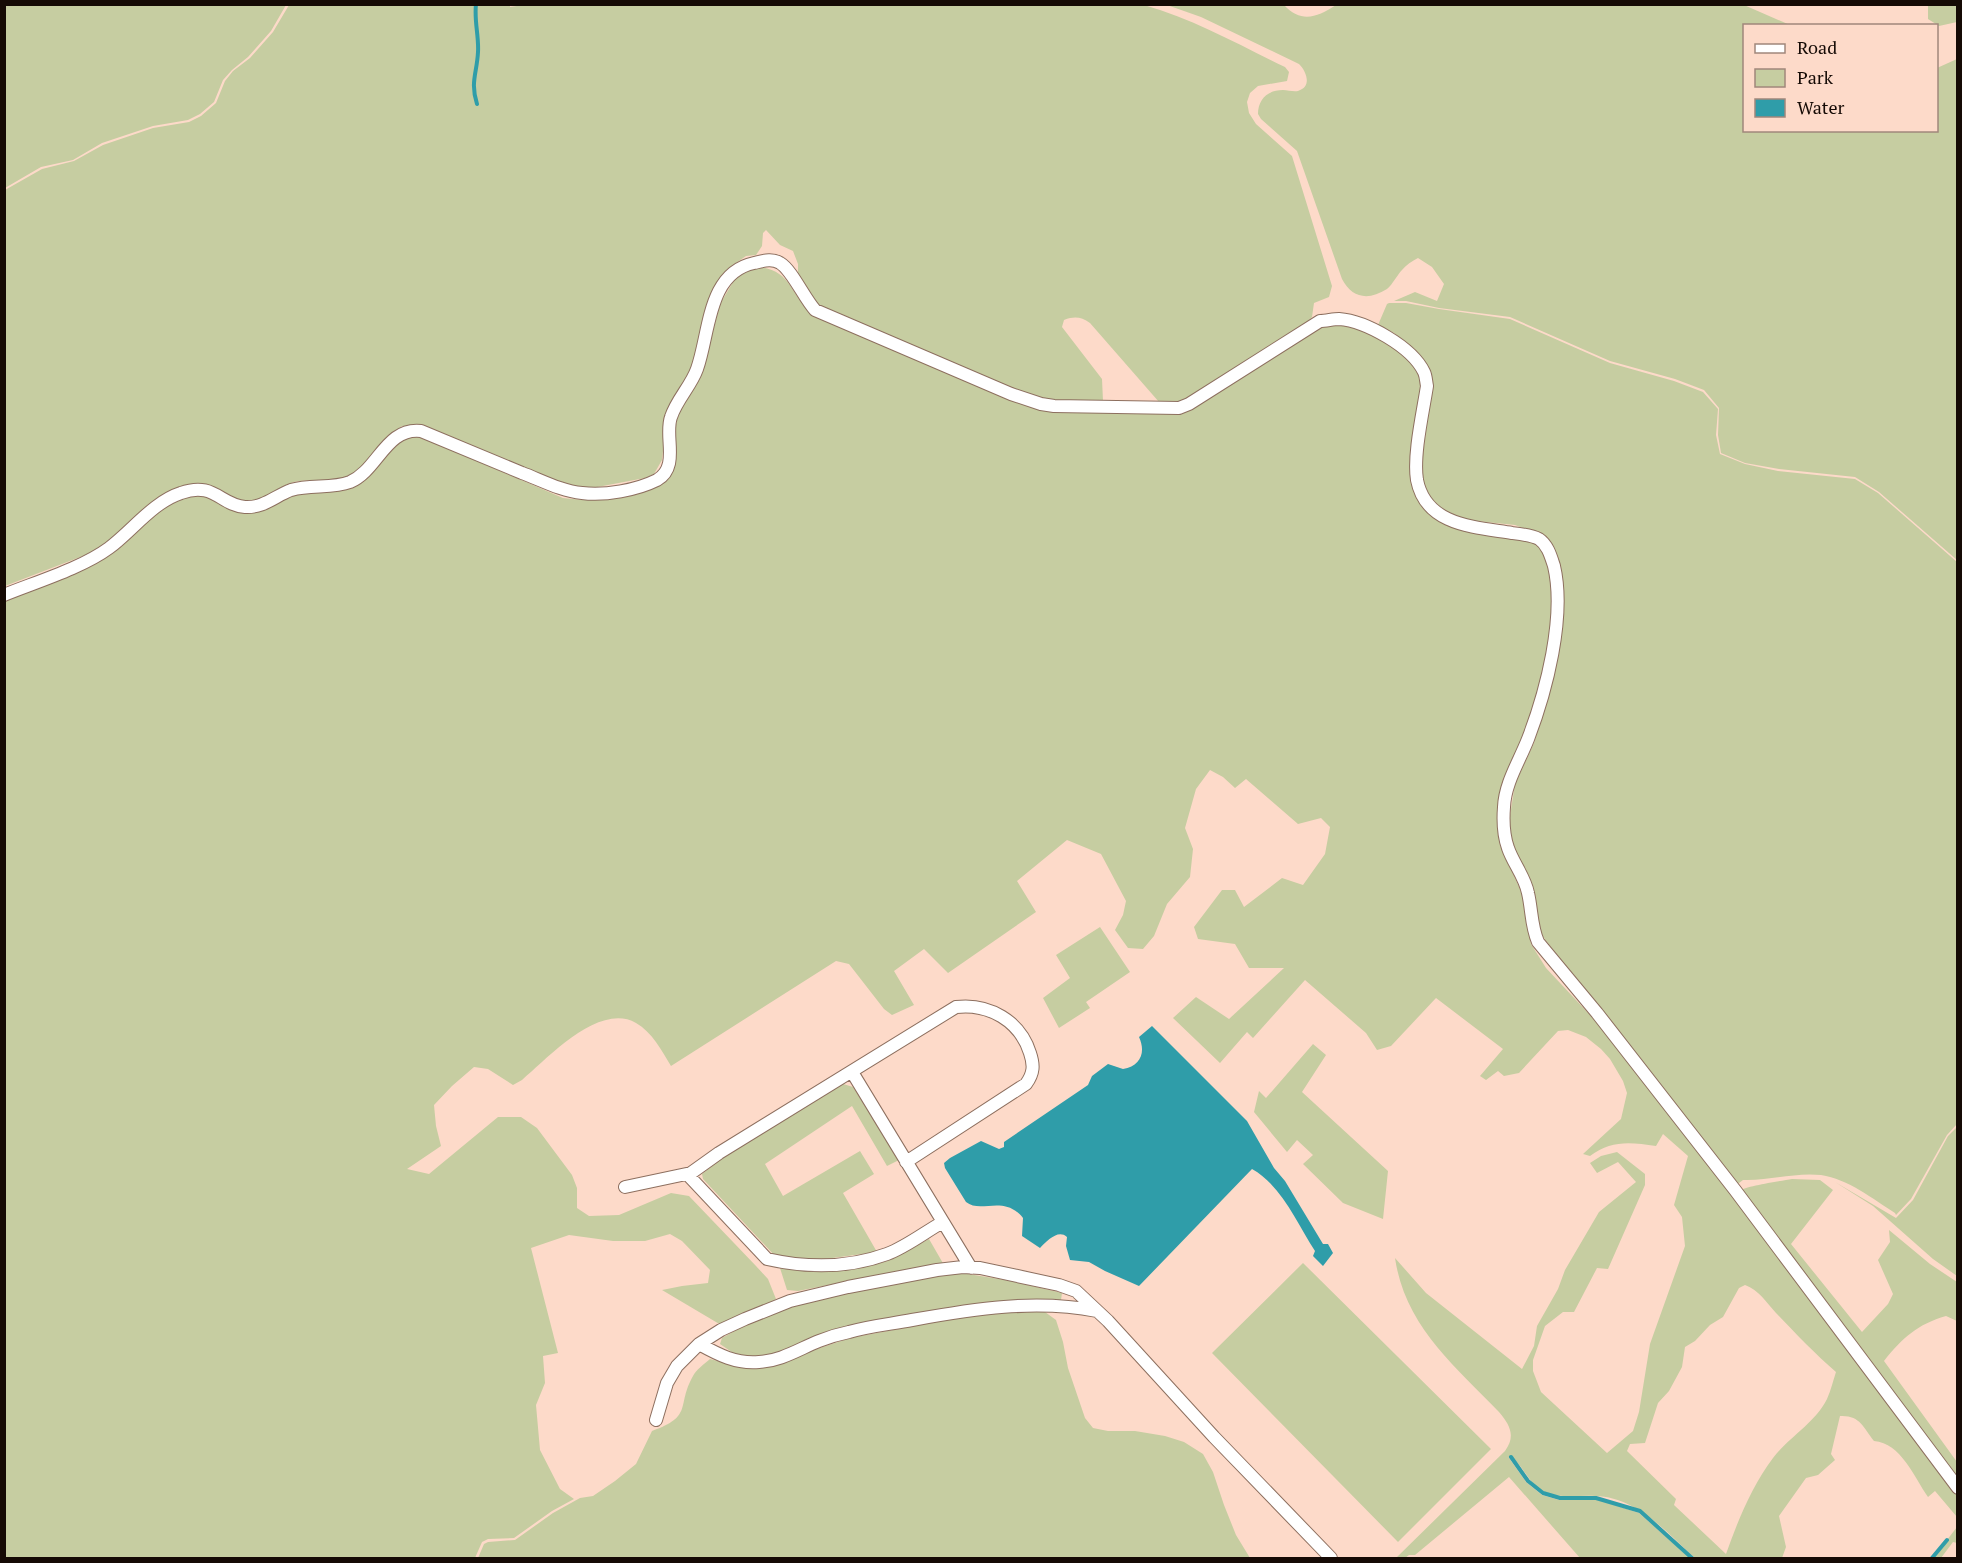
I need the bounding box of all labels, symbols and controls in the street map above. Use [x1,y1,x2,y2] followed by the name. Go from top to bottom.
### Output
[1743,24,1938,132] legend
[1797,35,1837,59] text: Road
[1797,65,1834,89] text: Park
[1797,95,1844,119] text: Water

